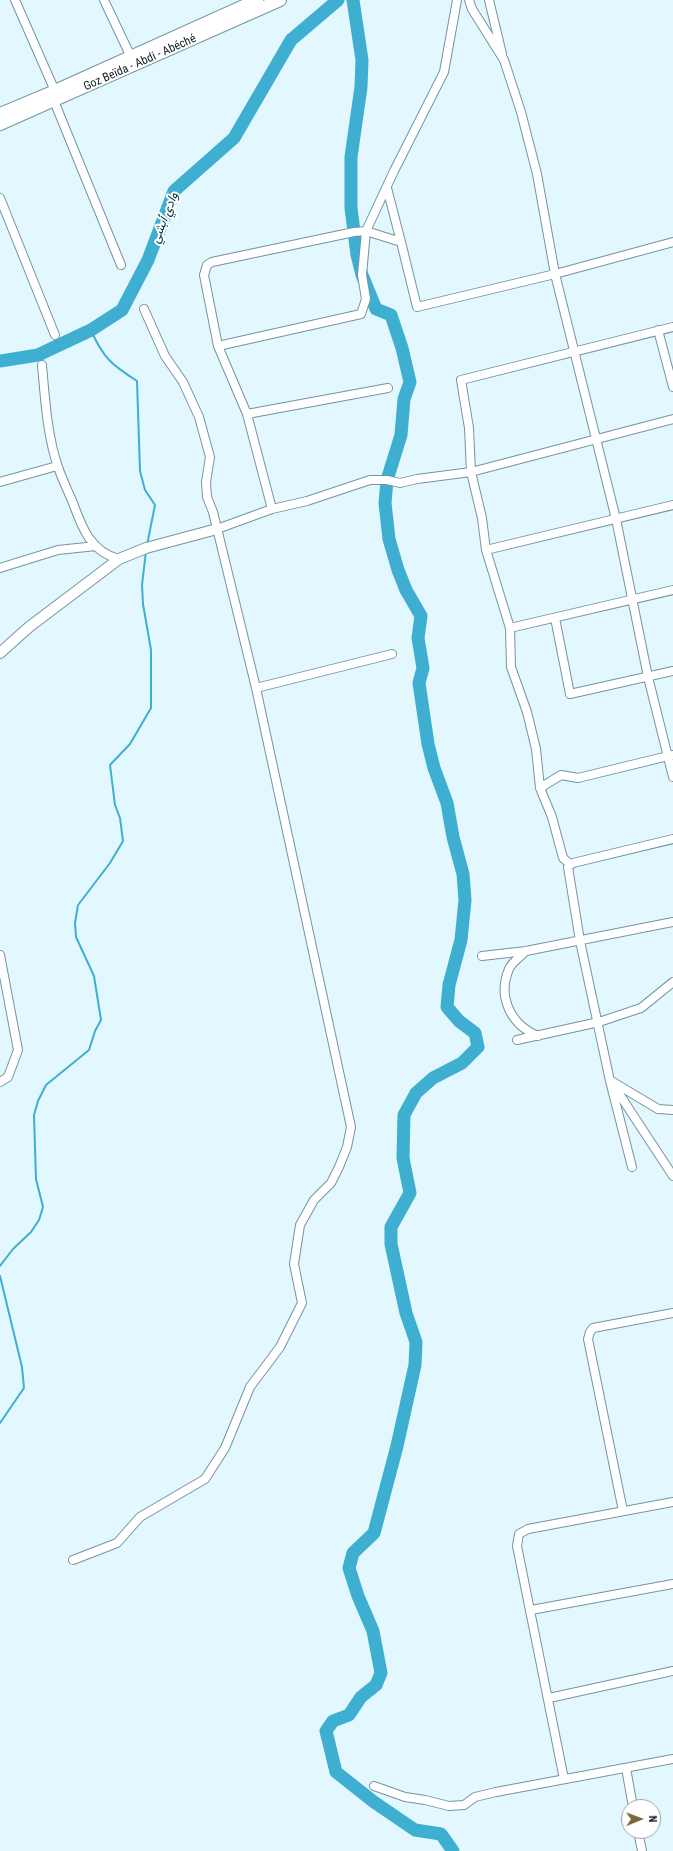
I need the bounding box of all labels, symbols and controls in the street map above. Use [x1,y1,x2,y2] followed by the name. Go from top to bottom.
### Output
[81,32,199,94] street label: Goz Beïda - Abdi - Abéché
[148,190,182,246] water label: وادي أبشي
[621,1799,661,1839] north arrow
[646,1815,659,1822] text: N

